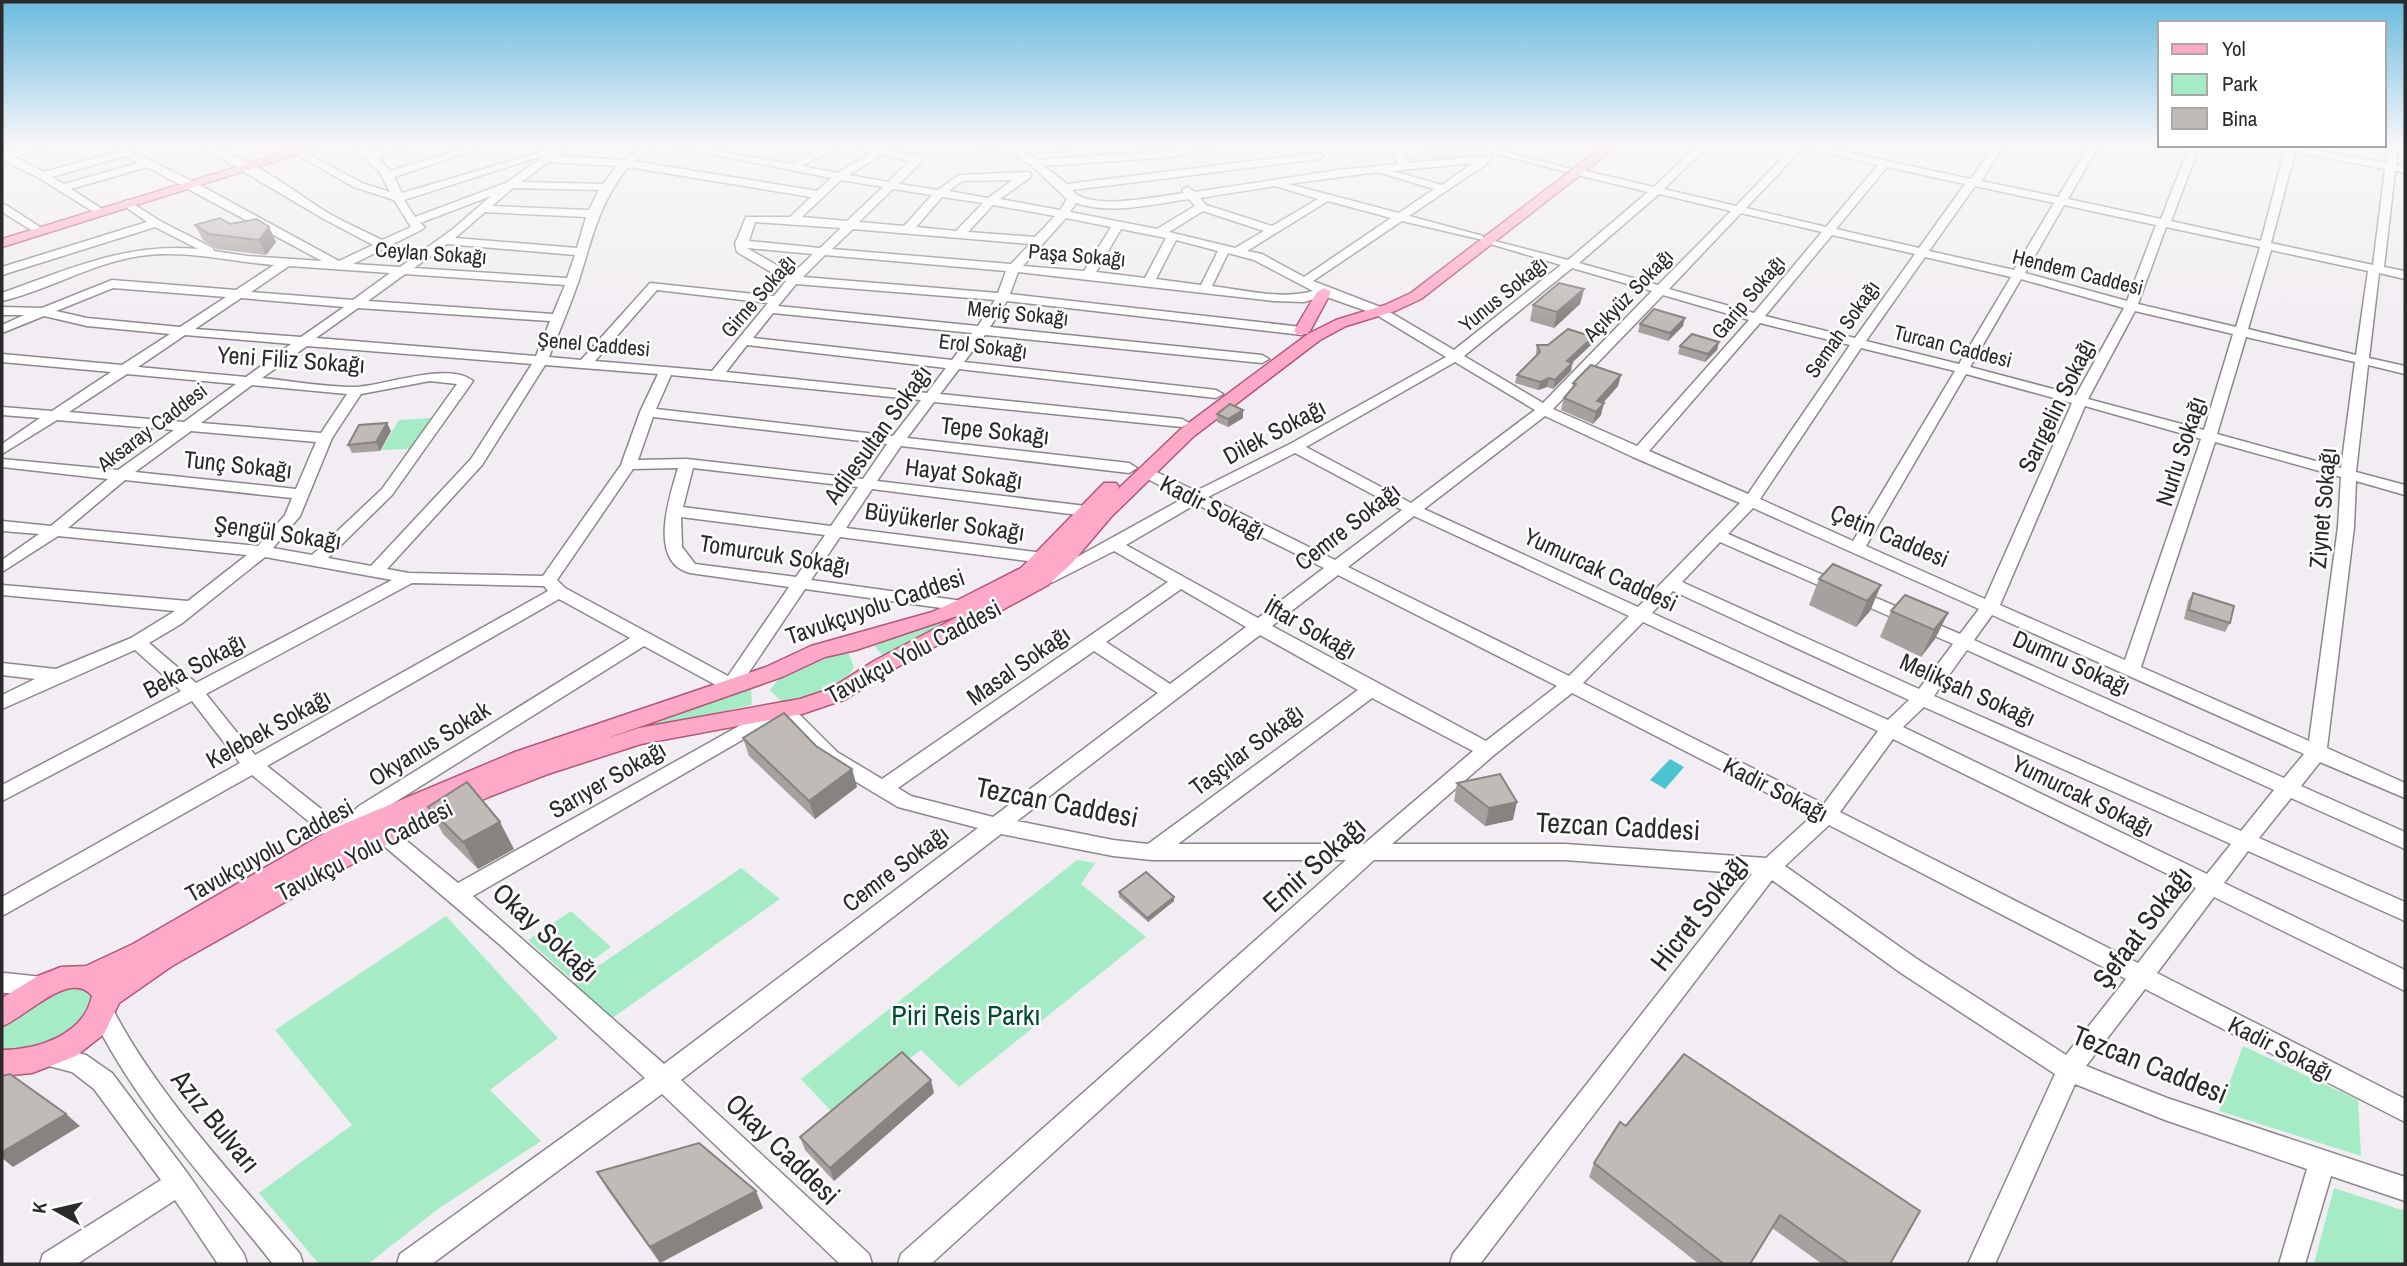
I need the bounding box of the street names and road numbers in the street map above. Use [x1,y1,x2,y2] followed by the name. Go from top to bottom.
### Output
[374,235,488,271] street label: Ceylan Sokağı
[1027,236,1127,274] street label: Paşa Sokağı
[1576,242,1680,348] street label: Açıkyüz Sokağı
[2009,242,2147,302] street label: Hendem Caddesi
[714,248,802,344] street label: Girne Sokağı
[1453,249,1553,339] street label: Yunus Sokağı
[1704,249,1792,345] street label: Garip Sokağı
[1798,274,1886,384] street label: Semah Sokağı
[966,293,1070,333] street label: Meriç Sokağı
[1891,317,2015,375] street label: Turcan Caddesi
[536,325,652,363] street label: Şenel Caddesi
[937,326,1029,366] street label: Erol Sokağı
[2010,333,2102,477] street label: Sarıgelin Sokağı
[216,338,366,380] street label: Yeni Filiz Sokağı
[815,358,938,511] street label: Adilesultan Sokağı
[90,376,213,479] street label: Aksaray Caddesi
[1217,391,1331,471] street label: Dilek Sokağı
[2147,392,2213,510] street label: Nurlu Sokağı
[939,408,1051,452] street label: Tepe Sokağı
[182,442,294,486] street label: Tunç Sokağı
[2301,446,2343,570] street label: Ziynet Sokağı
[903,450,1025,496] street label: Hayat Sokağı
[1155,467,1271,547] street label: Kadir Sokağı
[1288,475,1406,577] street label: Cemre Sokağı
[863,494,1027,548] street label: Büyükerler Sokağı
[1826,496,1954,574] street label: Çetin Caddesi
[212,507,344,557] street label: Şengül Sokağı
[1519,519,1683,619] street label: Yumurcak Caddesi
[697,526,853,582] street label: Tomurcuk Sokağı
[781,560,969,652] street label: Tavukçuyolu Caddesi
[1259,590,1363,666] street label: İftar Sokağı
[820,591,1006,711] street label: Tavukçu Yolu Caddesi
[960,618,1076,712] street label: Masal Sokağı
[2008,622,2136,702] street label: Dumru Sokağı
[137,625,251,705] street label: Beka Sokağı
[1895,645,2041,733] street label: Melikşah Sokağı
[200,681,336,775] street label: Kelebek Sokağı
[362,693,496,793] street label: Okyanus Sokak
[1182,696,1310,802] street label: Taşçılar Sokağı
[543,733,671,825] street label: Sarıyer Sokağı
[2007,747,2159,843] street label: Yumurcak Sokağı
[1718,749,1834,829] street label: Kadir Sokağı
[973,768,1141,836] street label: Tezcan Caddesi
[179,791,359,909] street label: Tavukçuyolu Caddesi
[270,792,458,908] street label: Tavukçu Yolu Caddesi
[1535,803,1701,849] street label: Tezcan Caddesi
[1254,808,1374,920] street label: Emir Sokağı
[835,817,955,919] street label: Cemre Sokağı
[1641,845,1757,979] street label: Hicret Sokağı
[2083,858,2201,996] street label: Şefaat Sokağı
[484,874,608,990] street label: Okay Sokağı
[2223,1008,2339,1088] street label: Kadir Sokağı
[2067,1016,2233,1112] street label: Tezcan Caddesi
[162,1061,269,1181] street label: Azız Bulvarı
[717,1085,849,1213] street label: Okay Caddesi

